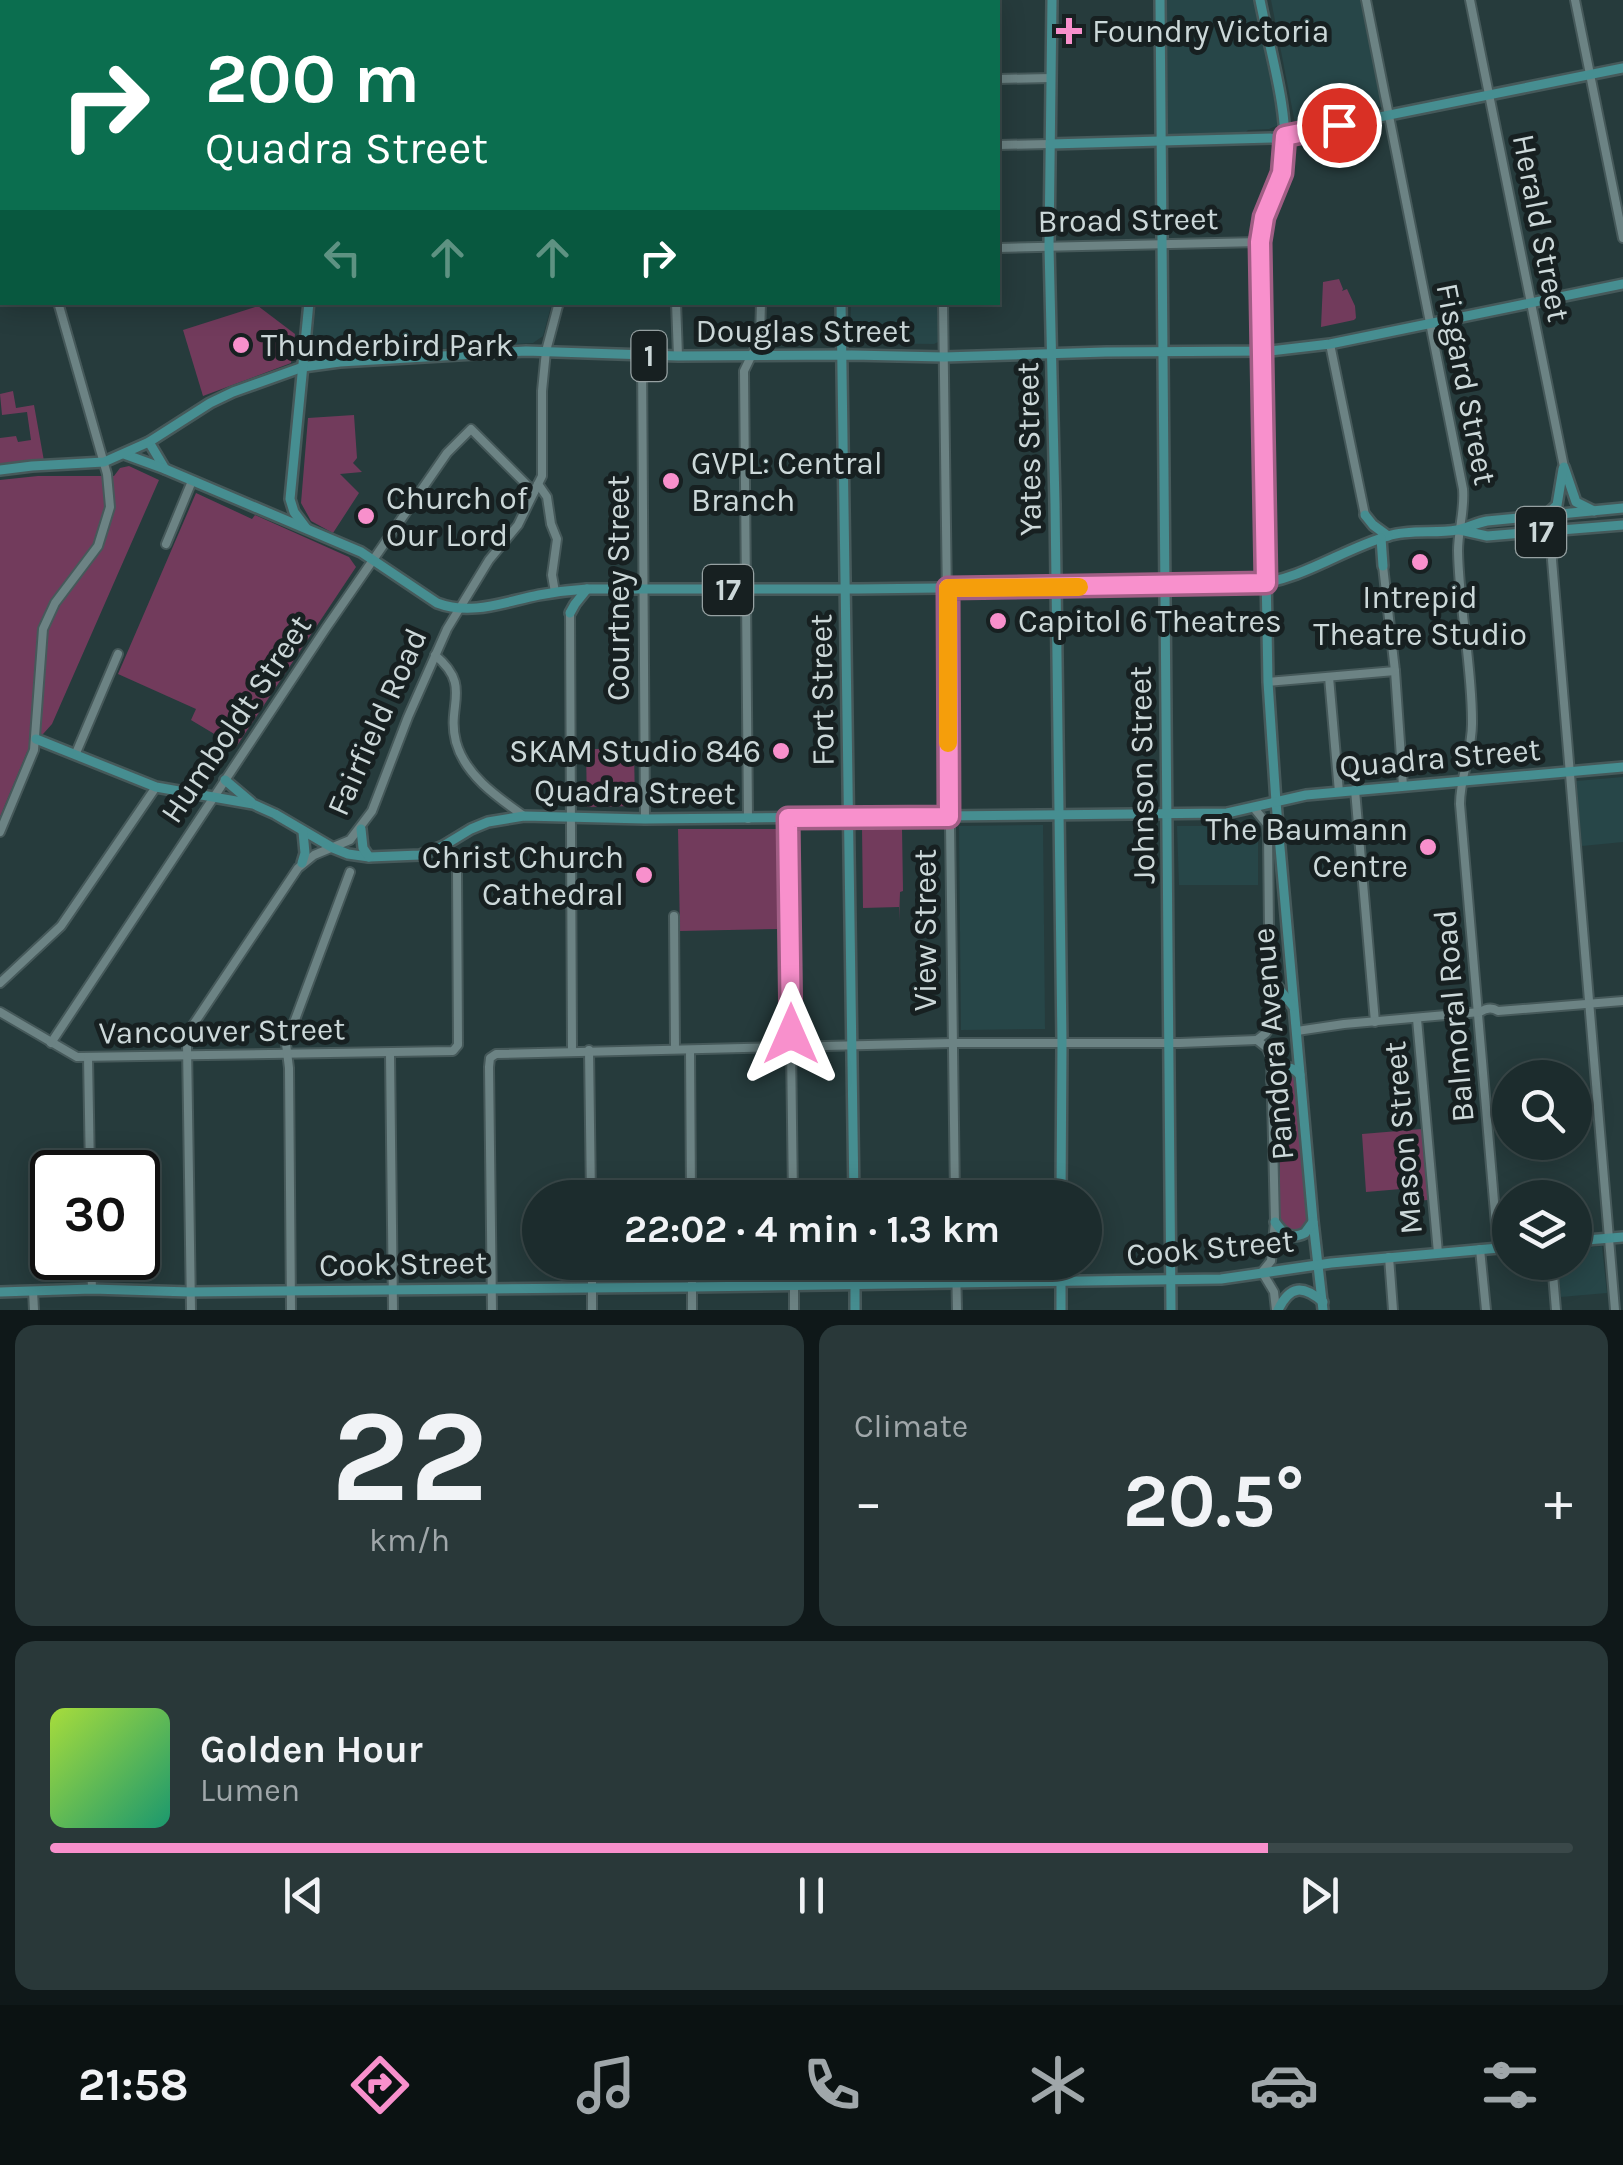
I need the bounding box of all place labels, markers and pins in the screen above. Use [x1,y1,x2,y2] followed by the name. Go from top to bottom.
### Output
[1092,13,1329,50] place label: Foundry Victoria
[1056,18,1082,44] marker: Foundry Victoria
[1297,83,1382,168] pin
[261,327,514,364] place label: Thunderbird Park
[230,334,252,356] marker: Thunderbird Park
[691,445,883,519] place label: GVPL: Central Branch
[660,470,682,492] marker: GVPL: Central Branch
[386,480,529,554] place label: Church of Our Lord
[355,505,377,527] marker: Church of Our Lord
[1409,551,1431,573] marker: Intrepid Theatre Studio
[1313,579,1527,653] place label: Intrepid Theatre Studio
[1018,603,1282,640] place label: Capitol 6 Theatres
[987,610,1009,632] marker: Capitol 6 Theatres
[509,733,761,770] place label: SKAM Studio 846
[770,740,792,762] marker: SKAM Studio 846
[1206,811,1408,885] place label: The Baumann Centre
[1417,836,1439,858] marker: The Baumann Centre
[422,839,624,913] place label: Christ Church Cathedral
[633,864,655,886] marker: Christ Church Cathedral

